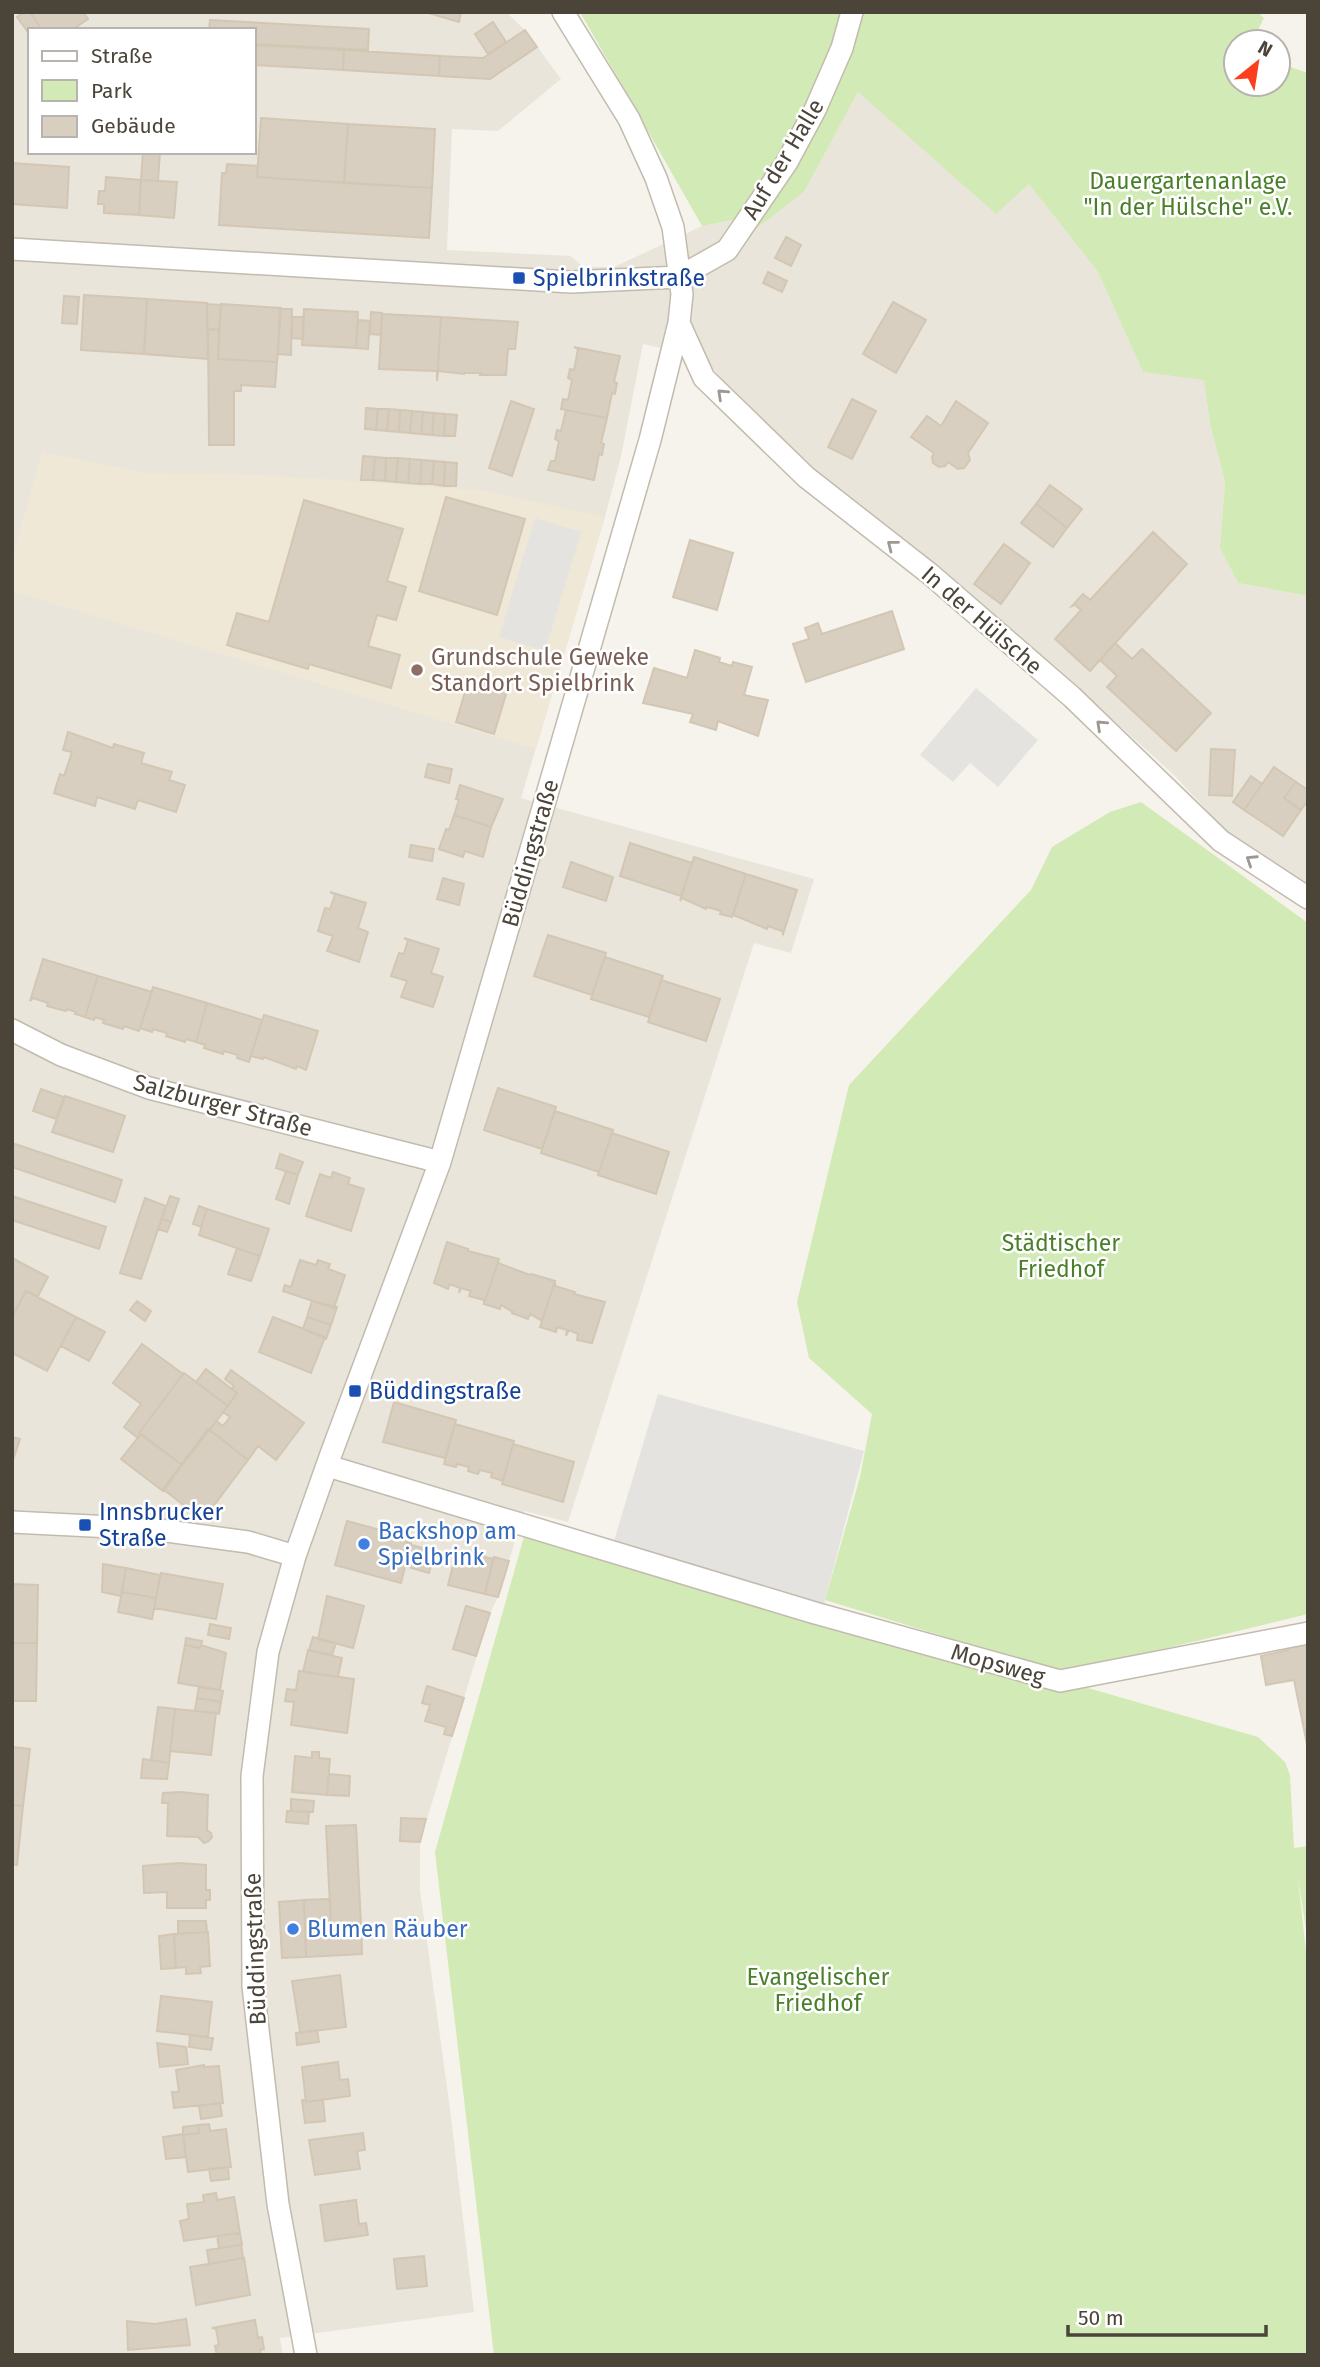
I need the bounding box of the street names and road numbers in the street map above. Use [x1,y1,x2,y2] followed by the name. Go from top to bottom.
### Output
[736,94,830,224] street label: Auf der Halle
[916,560,1048,680] street label: In der Hülsche
[496,776,564,930] street label: Büddingstraße
[130,1068,316,1142] street label: Salzburger Straße
[948,1637,1048,1691] street label: Mopsweg
[238,1872,272,2026] street label: Büddingstraße

